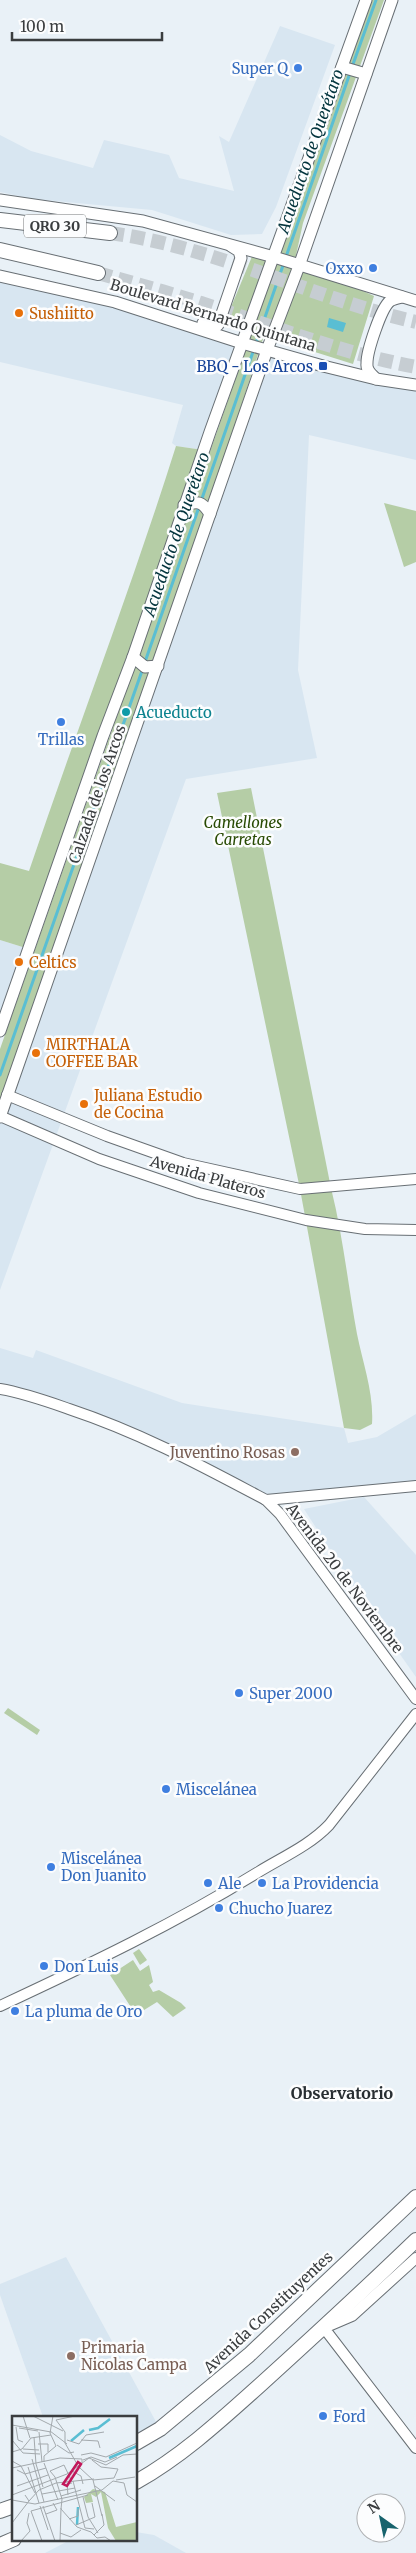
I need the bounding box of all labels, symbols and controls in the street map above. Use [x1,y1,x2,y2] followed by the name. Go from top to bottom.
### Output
[12,10,162,42] scale bar
[20,17,64,36] text: 100 m
[231,59,289,78] place label: Super Q
[292,62,304,74] marker: Super Q
[272,66,347,238] water label: Acueducto de Querétaro
[24,215,86,238] road number: QRO 30
[325,259,363,278] place label: Oxxo
[367,262,379,274] marker: Oxxo
[108,275,318,355] street label: Boulevard Bernardo Quintana
[29,304,94,323] place label: Sushiitto
[13,307,25,319] marker: Sushiitto
[196,357,313,376] place label: BBQ - Los Arcos
[317,360,329,372] marker: BBQ - Los Arcos
[138,449,213,621] water label: Acueducto de Querétaro
[135,703,212,722] place label: Acueducto
[120,706,132,718] marker: Acueducto
[55,716,67,728] marker: Trillas
[64,722,130,866] street label: Calzada de los Arcos
[38,730,84,749] place label: Trillas
[204,813,282,849] park label: Camellones Carretas
[29,953,77,972] place label: Celtics
[13,956,25,968] marker: Celtics
[46,1035,139,1071] place label: MIRTHALA COFFEE BAR
[30,1047,42,1059] marker: MIRTHALA COFFEE BAR
[93,1086,203,1122] place label: Juliana Estudio de Cocina
[78,1098,90,1110] marker: Juliana Estudio de Cocina
[147,1151,268,1203] street label: Avenida Plateros
[169,1443,285,1462] place label: Juventino Rosas
[289,1446,301,1458] marker: Juventino Rosas
[282,1498,408,1657] street label: Avenida 20 de Noviembre
[249,1684,333,1703] place label: Super 2000
[233,1687,245,1699] marker: Super 2000
[176,1780,257,1799] place label: Miscelánea
[160,1783,172,1795] marker: Miscelánea
[61,1849,146,1885] place label: Miscelánea Don Juanito
[45,1861,57,1873] marker: Miscelánea Don Juanito
[217,1874,241,1893] place label: Ale
[272,1874,379,1893] place label: La Providencia
[202,1877,214,1889] marker: Ale
[256,1877,268,1889] marker: La Providencia
[229,1899,332,1918] place label: Chucho Juarez
[213,1902,225,1914] marker: Chucho Juarez
[54,1957,119,1976] place label: Don Luis
[38,1960,50,1972] marker: Don Luis
[25,2002,142,2021] place label: La pluma de Oro
[9,2005,21,2017] marker: La pluma de Oro
[291,2083,394,2103] district label: Observatorio
[199,2247,337,2377] street label: Avenida Constituyentes
[81,2338,187,2374] place label: Primaria Nicolas Campa
[65,2350,77,2362] marker: Primaria Nicolas Campa
[333,2407,366,2426] place label: Ford
[317,2410,329,2422] marker: Ford
[12,2416,138,2540] inset map
[356,2493,406,2543] north arrow
[364,2497,383,2518] text: N

